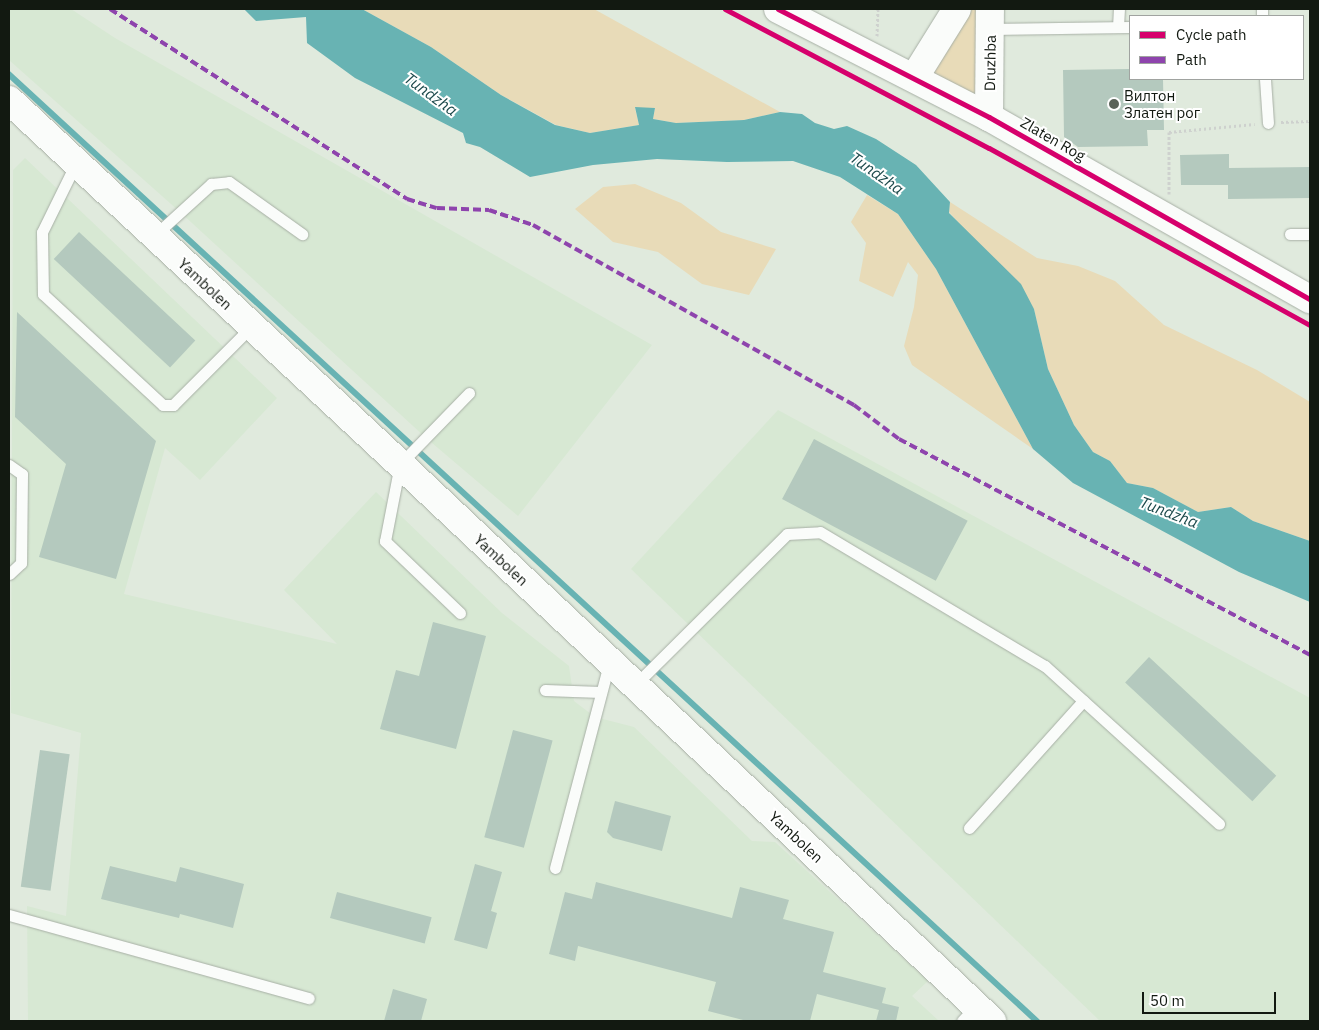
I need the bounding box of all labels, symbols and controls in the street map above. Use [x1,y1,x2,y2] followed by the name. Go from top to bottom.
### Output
[1129,15,1304,80] legend
[1176,25,1247,44] text: Cycle path
[981,35,999,91] street label: Druzhba
[1176,50,1207,69] text: Path
[401,68,461,120] water label: Tundzha
[1124,86,1200,121] place label: Вилтон Златен рог
[1108,98,1120,110] marker: Вилтон Златен рог
[1017,113,1089,165] street label: Zlaten Rog
[846,148,908,198] water label: Tundzha
[174,255,236,313] street label: Yambolen
[1137,492,1201,532] water label: Tundzha
[470,531,532,589] street label: Yambolen
[765,808,827,866] street label: Yambolen
[1144,982,1278,1014] scale bar
[1150,991,1185,1010] text: 50 m

